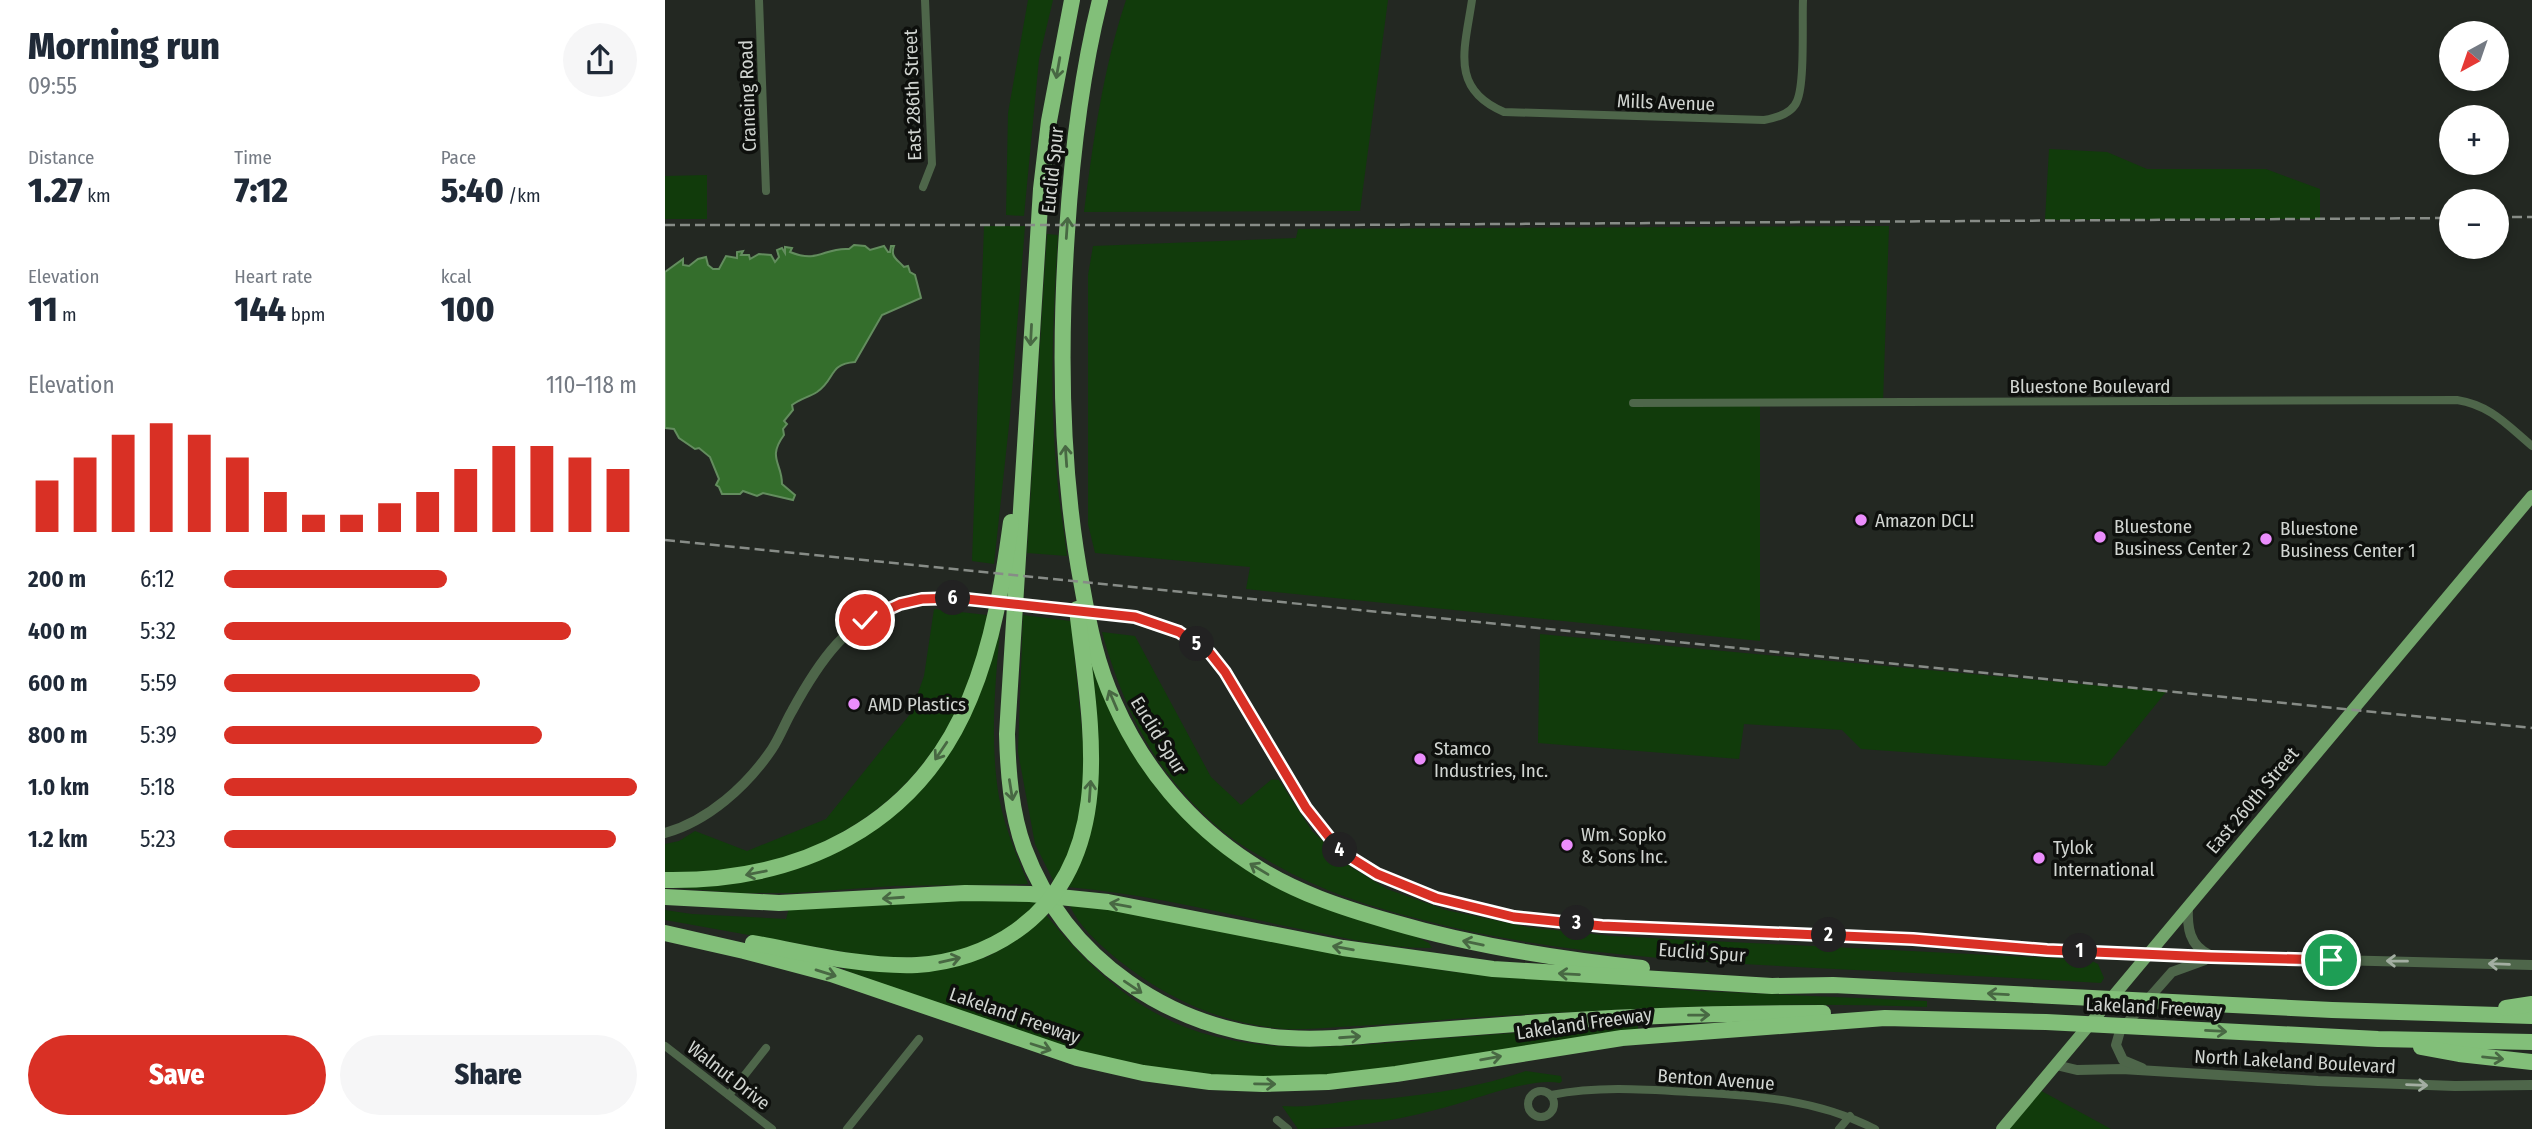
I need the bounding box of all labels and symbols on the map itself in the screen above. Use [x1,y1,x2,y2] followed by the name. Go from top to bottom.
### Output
[2439,21,2509,91] north arrow
[899,28,926,161] street label: East 286th Street
[734,40,761,152] street label: Craneing Road
[1051,56,1064,79] one-way arrow
[1617,89,1715,116] street label: Mills Avenue
[1037,125,1069,215] street label: Euclid Spur
[1061,217,1074,239] one-way arrow
[1024,323,1037,346] one-way arrow
[2010,375,2170,398] street label: Bluestone Boulevard
[1059,446,1072,468] one-way arrow
[1875,509,1974,532] place label: Amazon DCL!
[1853,512,1869,528] marker: Amazon DCL!
[2114,515,2251,560] place label: Bluestone Business Center 2
[2280,517,2416,562] place label: Bluestone Business Center 1
[2092,529,2108,545] marker: Bluestone Business Center 2
[2258,531,2274,547] marker: Bluestone Business Center 1
[935,580,971,616] pin: 6
[835,590,895,650] pin
[1179,626,1215,662] pin: 5
[1106,689,1119,711] one-way arrow
[1126,692,1192,779] street label: Euclid Spur
[868,693,966,716] place label: AMD Plastics
[846,696,862,712] marker: AMD Plastics
[1434,737,1548,782] place label: Stamco Industries, Inc.
[934,741,948,760] one-way arrow
[2201,742,2304,858] street label: East 260th Street
[1412,751,1428,767] marker: Stamco Industries, Inc.
[1005,778,1018,801] one-way arrow
[1084,781,1097,803] one-way arrow
[1581,823,1667,868] place label: Wm. Sopko & Sons Inc.
[1323,832,1357,868] pin: 4
[2053,836,2154,881] place label: Tylok International
[1559,837,1575,853] marker: Wm. Sopko & Sons Inc.
[2031,850,2047,866] marker: Tylok International
[1250,861,1270,875] one-way arrow
[745,867,768,880] one-way arrow
[882,891,905,904] one-way arrow
[1109,897,1132,911] one-way arrow
[1559,906,1595,940] pin: 3
[1811,918,1847,953] pin: 2
[2301,930,2361,990] pin
[2063,934,2097,968] pin: 1
[1462,935,1485,949] one-way arrow
[1658,938,1747,967] street label: Euclid Spur
[1332,940,1355,954] one-way arrow
[938,953,961,966] one-way arrow
[2386,955,2409,968] one-way arrow
[2487,958,2510,971] one-way arrow
[1558,967,1581,980] one-way arrow
[815,968,837,981] one-way arrow
[1123,979,1142,994] one-way arrow
[946,982,1084,1049] street label: Lakeland Freeway
[1987,987,2010,1000] one-way arrow
[2085,992,2223,1023] street label: Lakeland Freeway
[1515,1003,1654,1044] street label: Lakeland Freeway
[1687,1008,1710,1022] one-way arrow
[2204,1024,2227,1037] one-way arrow
[1338,1030,1361,1043] one-way arrow
[683,1036,775,1115] street label: Walnut Drive
[1030,1042,1052,1054] one-way arrow
[2194,1045,2396,1078] street label: North Lakeland Boulevard
[1479,1051,1501,1064] one-way arrow
[2481,1052,2504,1065] one-way arrow
[1657,1064,1775,1095] street label: Benton Avenue
[1253,1077,1276,1091] one-way arrow
[2405,1078,2428,1092] one-way arrow

